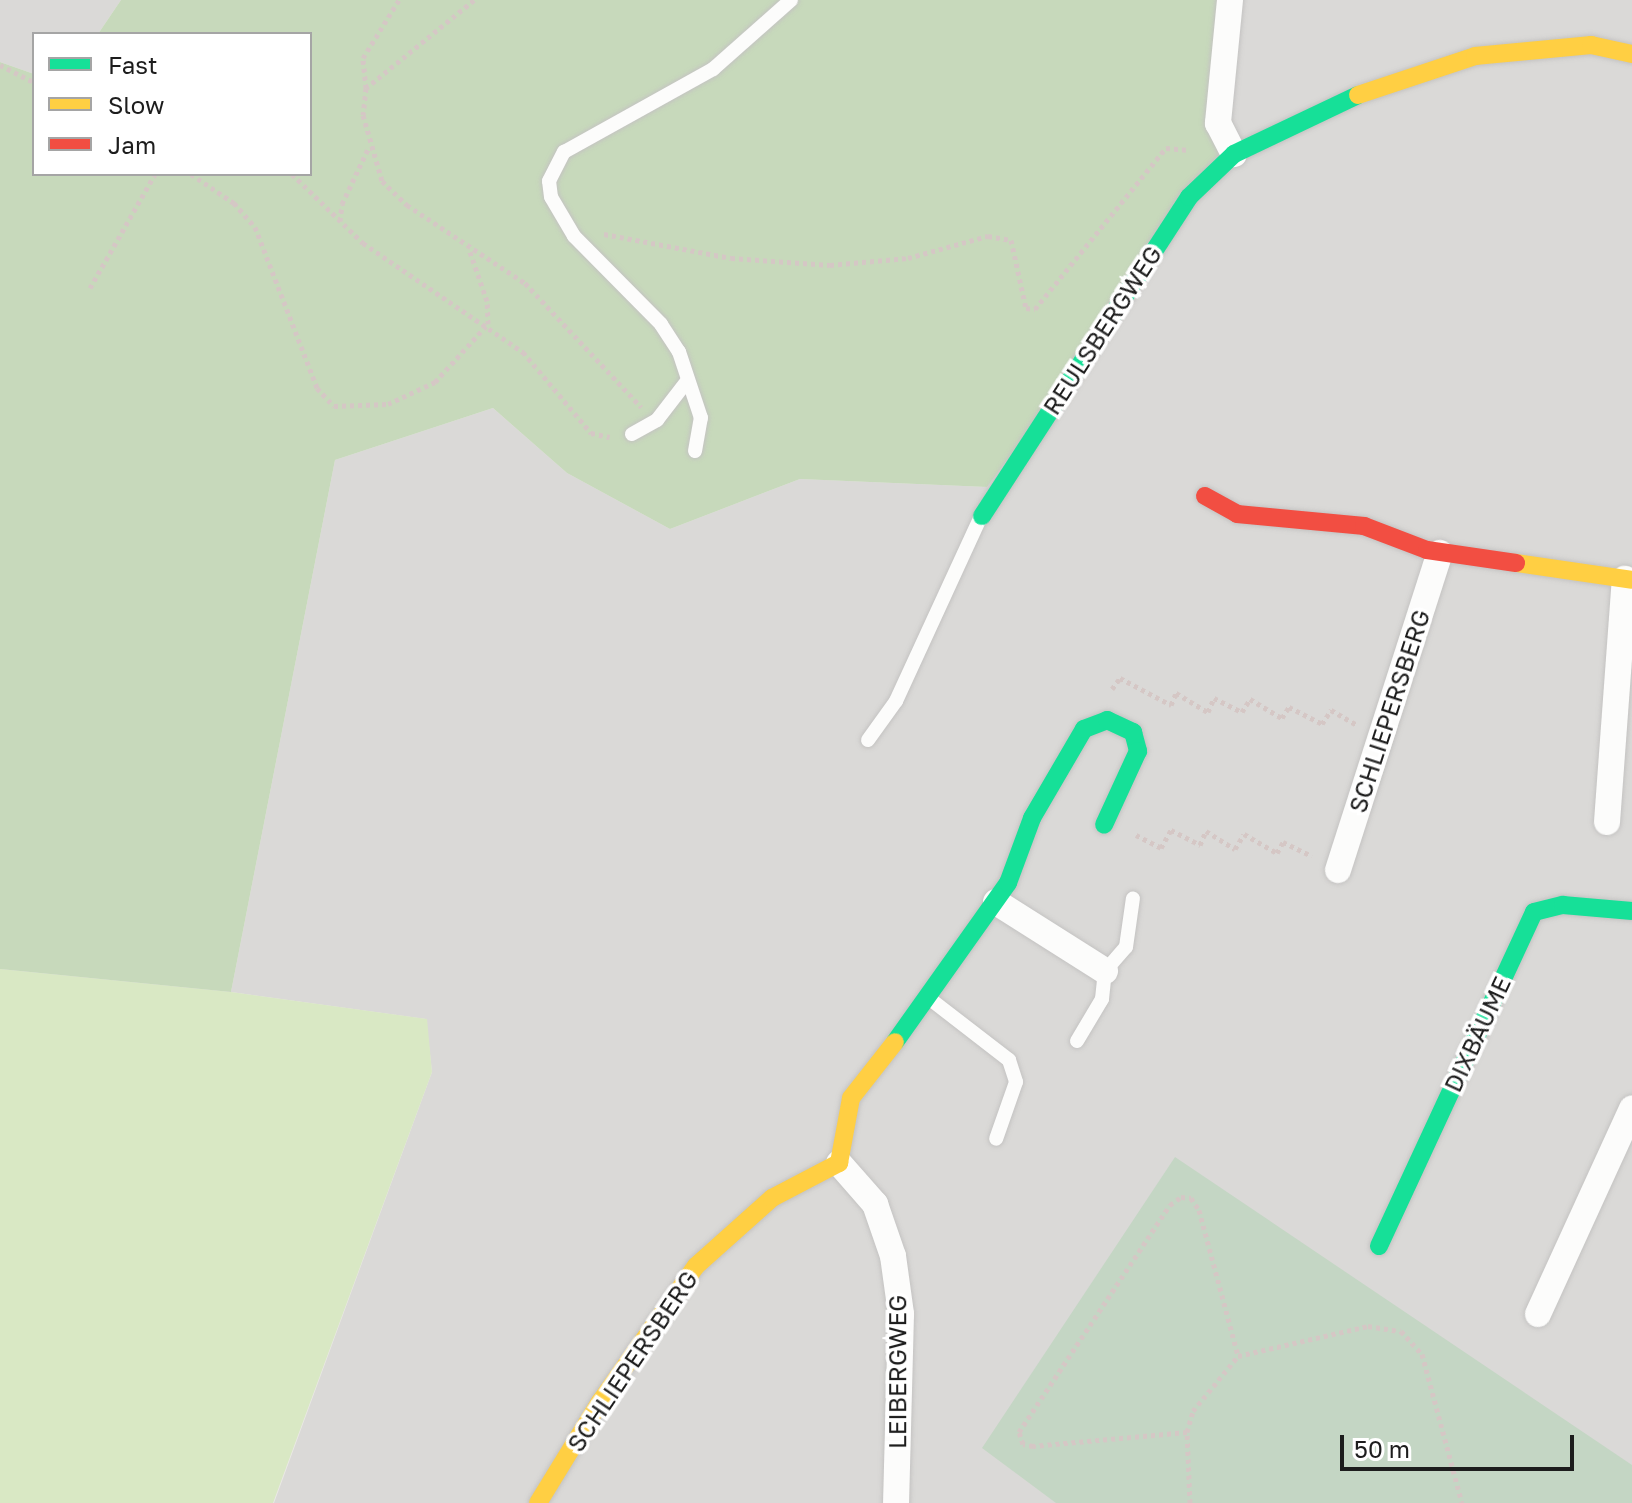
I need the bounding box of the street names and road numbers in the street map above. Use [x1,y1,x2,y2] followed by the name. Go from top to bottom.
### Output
[1037,240,1167,420] street label: REULSBERGWEG
[1343,606,1435,816] street label: SCHLIEPERSBERG
[1438,972,1516,1096] street label: DIXBÄUME
[561,1265,703,1457] street label: SCHLIEPERSBERG
[883,1295,911,1449] street label: LEIBERGWEG

